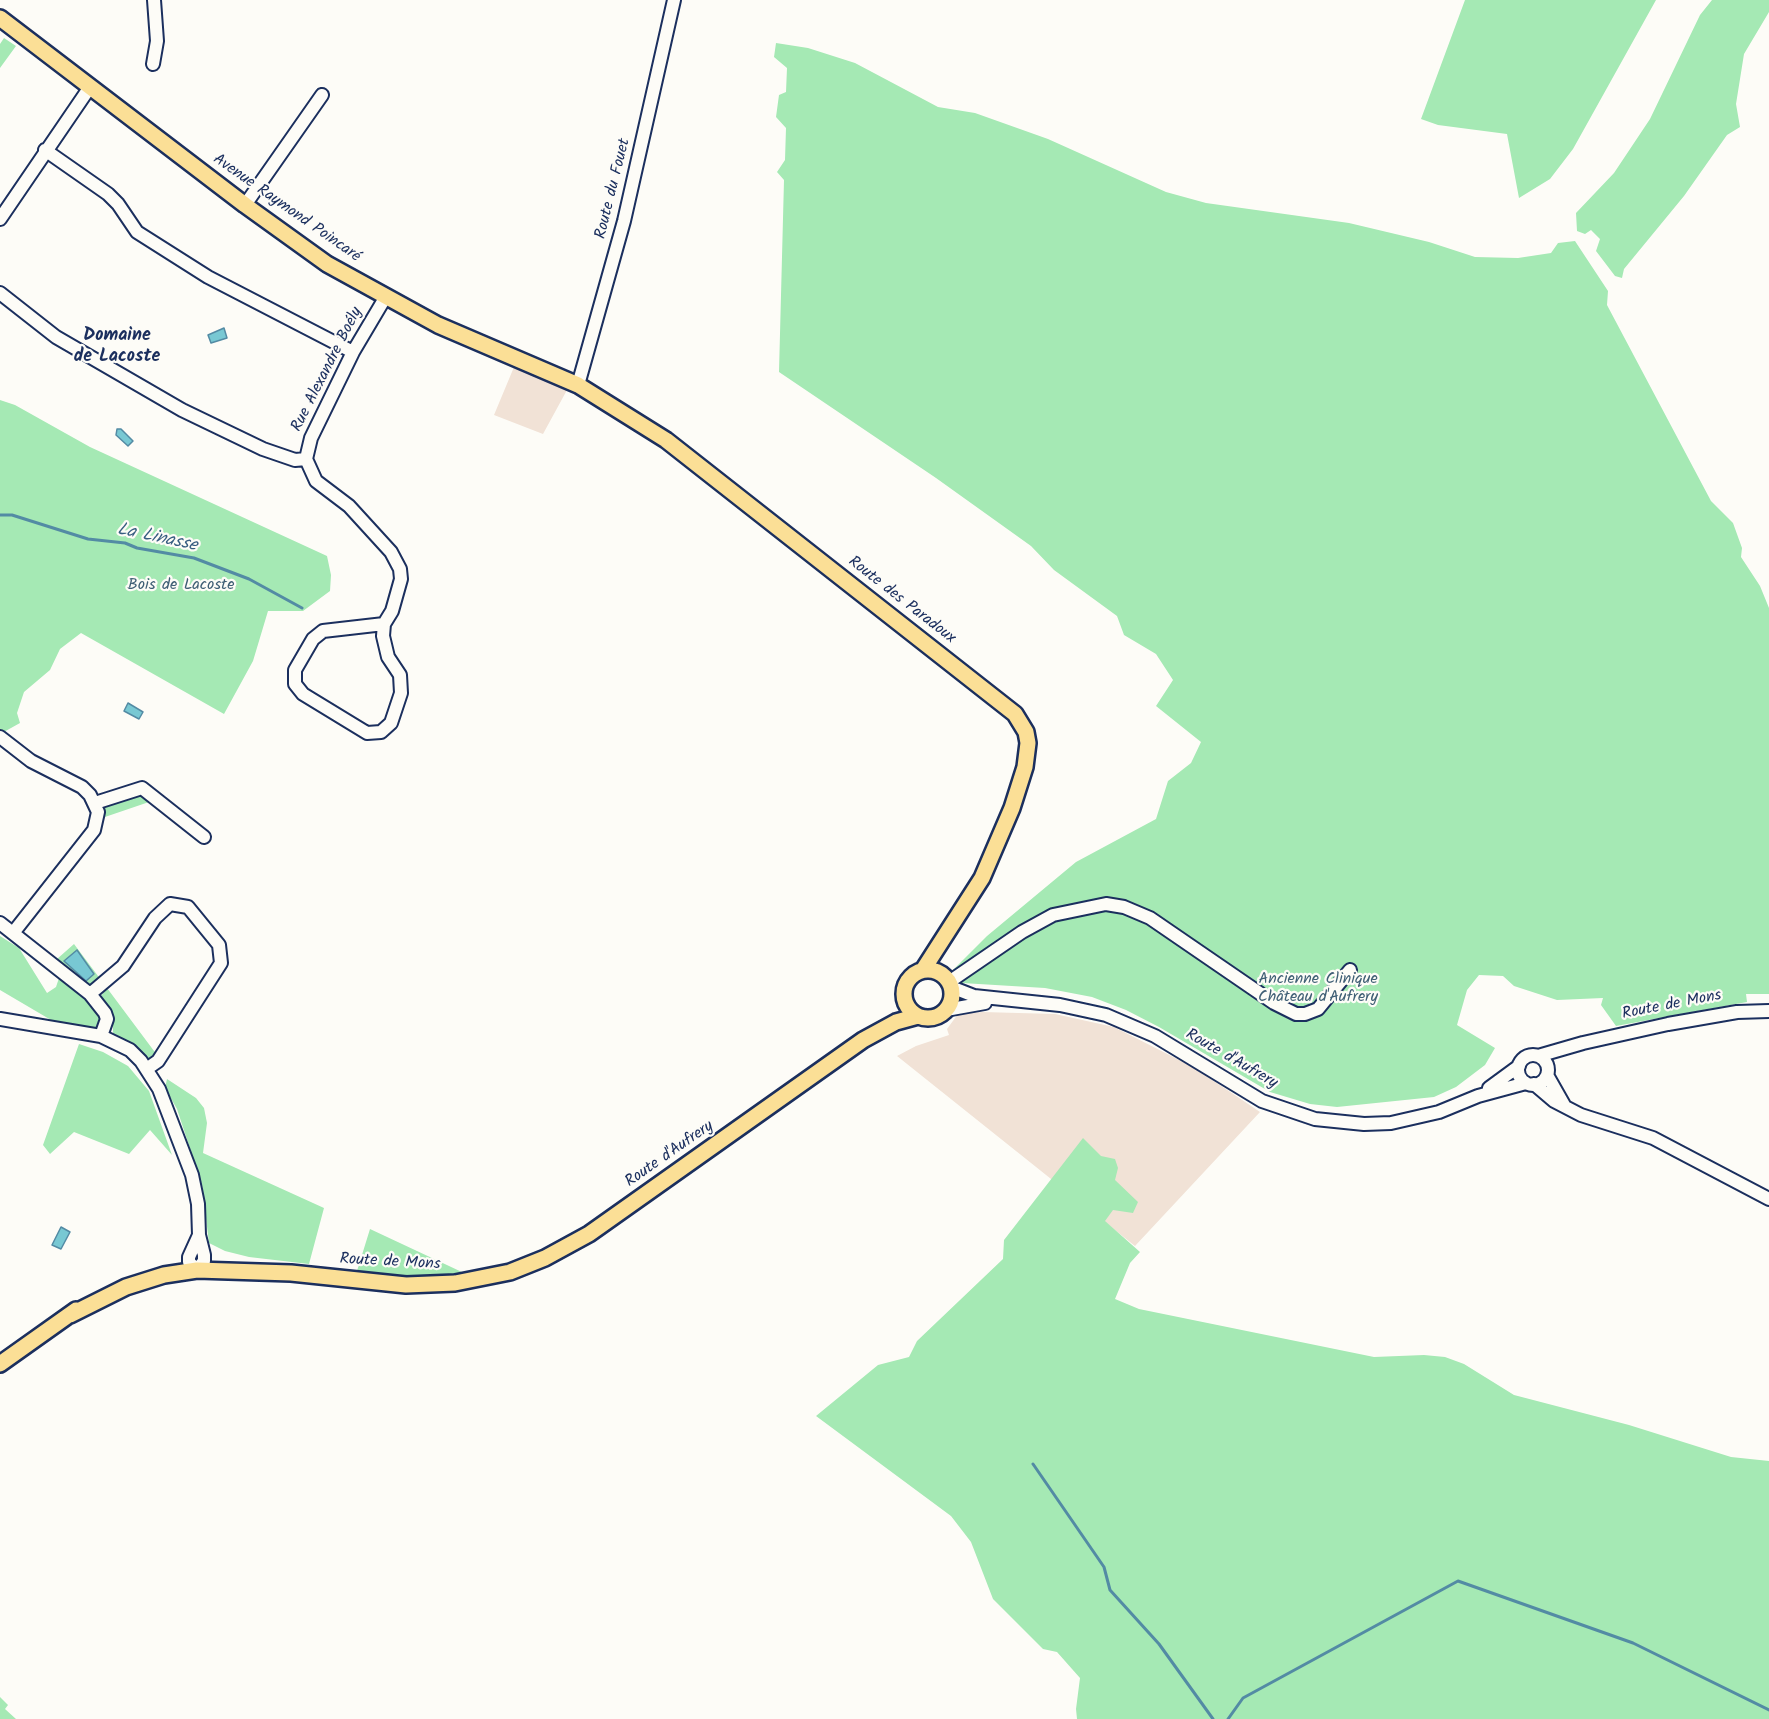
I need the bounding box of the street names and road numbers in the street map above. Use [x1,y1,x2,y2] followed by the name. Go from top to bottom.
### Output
[592,137,636,241] street label: Route du Fouet
[208,151,364,267] street label: Avenue Raymond Poincaré
[288,305,368,435] street label: Rue Alexandre Boély
[843,553,959,649] street label: Route des Paradoux
[1621,987,1723,1025] street label: Route de Mons
[1182,1026,1280,1094] street label: Route d'Aufrery
[622,1118,718,1192] street label: Route d'Aufrery
[339,1251,441,1275] street label: Route de Mons

